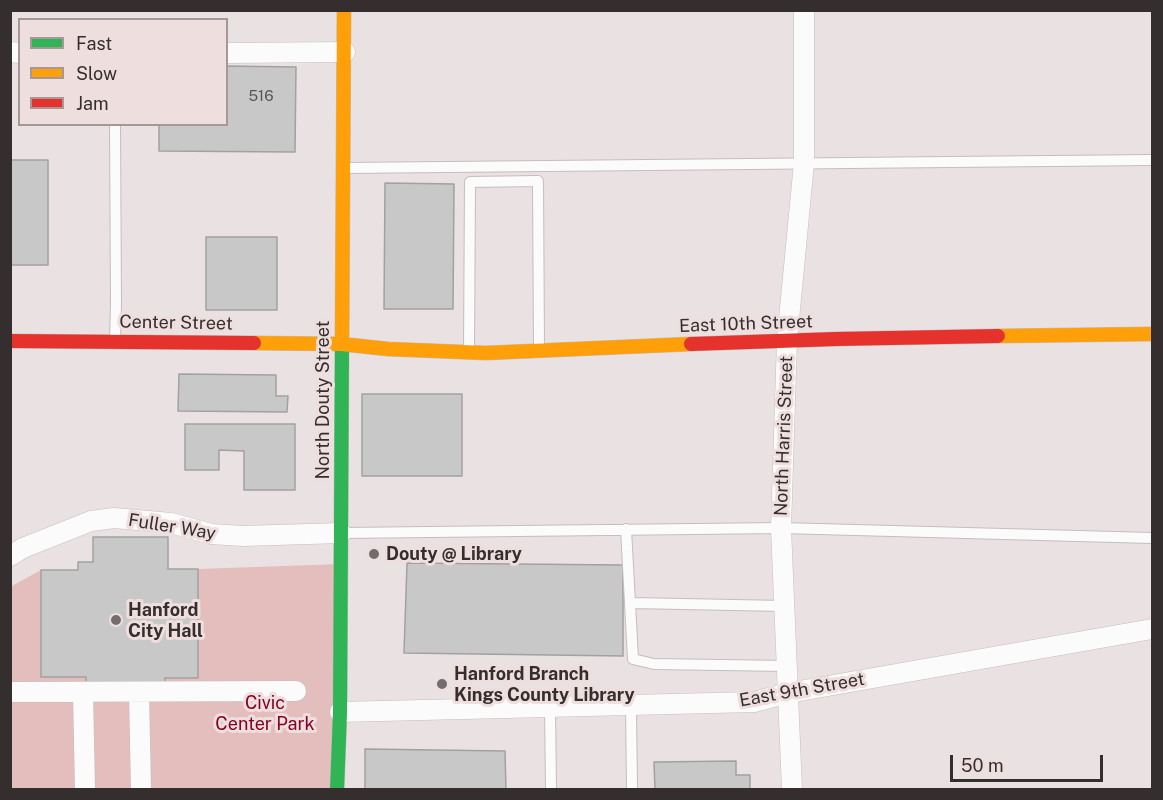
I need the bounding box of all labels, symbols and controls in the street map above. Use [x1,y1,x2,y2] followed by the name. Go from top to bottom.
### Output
[18,18,228,126] legend
[76,33,112,54] text: Fast
[76,63,117,84] text: Slow
[248,87,274,105] house number: 516
[76,93,109,114] text: Jam
[119,311,233,335] street label: Center Street
[679,311,813,337] street label: East 10th Street
[312,321,334,479] street label: North Douty Street
[770,355,798,517] street label: North Harris Street
[127,509,217,545] street label: Fuller Way
[386,543,522,565] place label: Douty @ Library
[367,547,381,561] marker: Douty @ Library
[128,599,203,642] place label: Hanford City Hall
[109,613,123,627] marker: Hanford City Hall
[454,663,635,706] place label: Hanford Branch Kings County Library
[738,668,866,712] street label: East 9th Street
[435,677,449,691] marker: Hanford Branch Kings County Library
[215,692,315,734] park label: Civic Center Park
[953,743,1106,781] scale bar
[961,755,1004,776] text: 50 m

